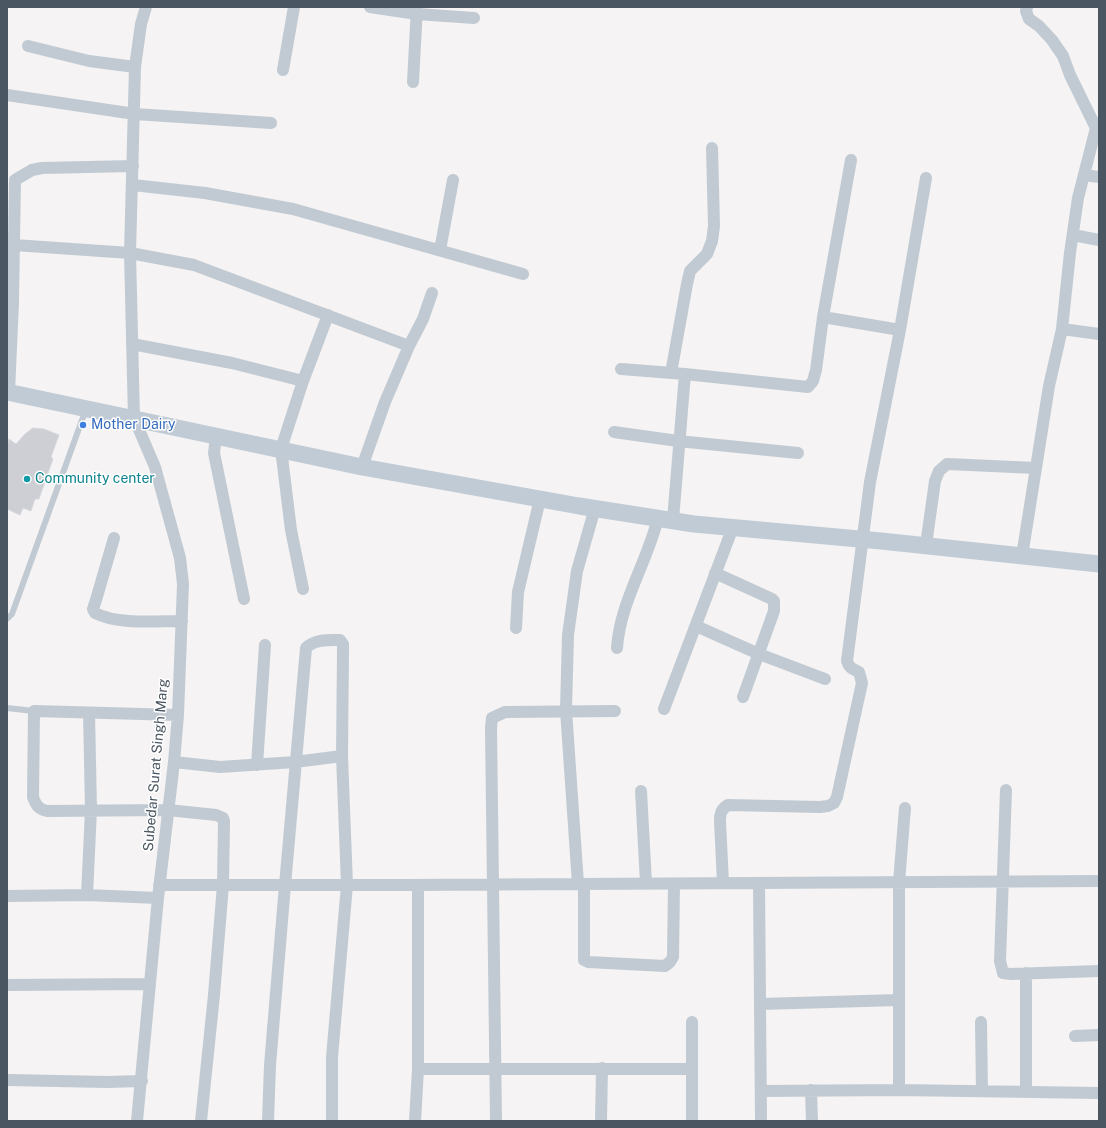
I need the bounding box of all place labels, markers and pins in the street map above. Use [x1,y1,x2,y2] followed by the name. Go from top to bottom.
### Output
[91,417,175,433] place label: Mother Dairy
[78,420,88,430] marker: Mother Dairy
[35,471,155,487] place label: Community center
[22,474,32,484] marker: Community center

